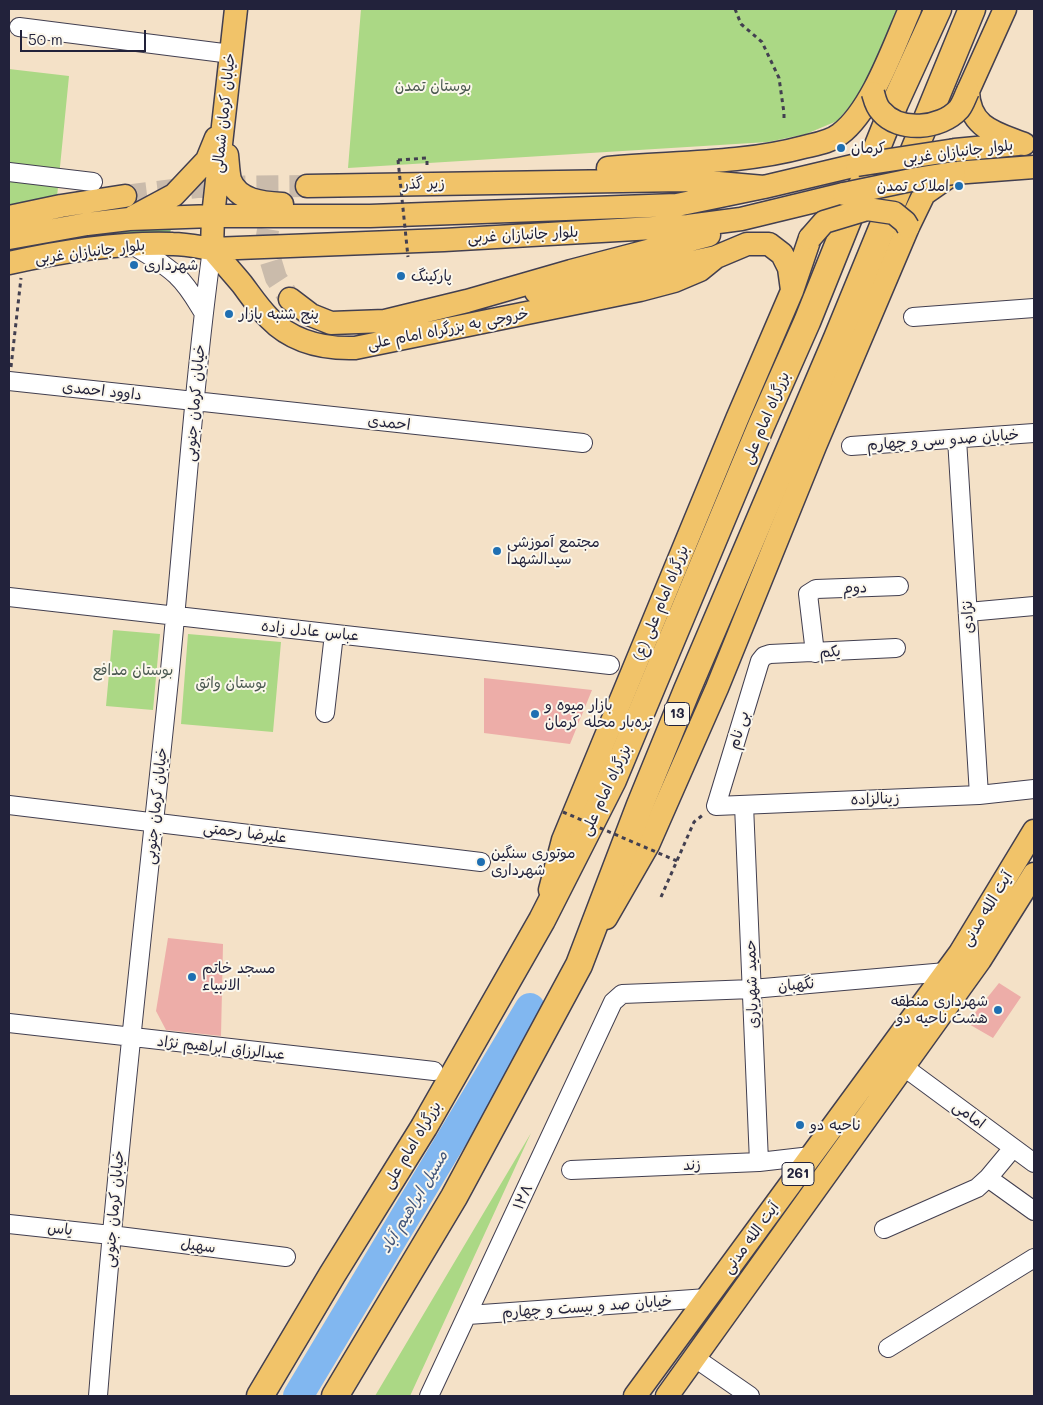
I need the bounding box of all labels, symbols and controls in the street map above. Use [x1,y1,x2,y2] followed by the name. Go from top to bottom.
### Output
[22,20,149,52] scale bar
[28,29,63,49] text: 50 m
[209,52,239,174] street label: خیابان کرمان شمالی
[395,77,471,95] park label: بوستان تمدن
[902,136,1014,168] street label: بلوار جانبازان غربی
[851,139,885,157] place label: کرمان
[835,142,847,154] marker: کرمان
[403,175,445,193] street label: زیر گذر
[877,177,949,195] place label: املاک تمدن
[953,180,965,192] marker: املاک تمدن
[467,223,579,247] street label: بلوار جانبازان غربی
[34,236,146,268] street label: بلوار جانبازان غربی
[144,256,198,274] place label: شهرداری
[128,259,140,271] marker: شهرداری
[411,267,452,285] place label: پارکینگ
[395,270,407,282] marker: پارکینگ
[239,305,319,323] place label: پنج شنبه بازار
[366,305,530,353] street label: خروجی به بزرگراه امام علی
[223,308,235,320] marker: پنج شنبه بازار
[181,344,209,462] street label: خیابان کرمان جنوبی
[738,369,794,467] street label: بزرگراه امام علی
[61,378,143,404] street label: داوود احمدی
[367,412,411,434] street label: احمدی
[866,426,1020,454] street label: خیابان صدو سی و چهارم
[507,533,600,568] place label: مجتمع آموزشی سیدالشهدا
[630,543,692,663] street label: بزرگراه امام علی (ع)
[491,545,503,557] marker: مجتمع آموزشی سیدالشهدا
[843,579,867,597] street label: دوم
[958,600,978,634] street label: نژادی
[260,617,360,645] street label: عباس عادل زاده
[819,642,841,662] street label: یکم
[93,661,173,679] park label: بوستان مدافع
[195,674,267,692] park label: بوستان واثق
[545,696,653,731] place label: بازار میوه و تره‌بار محله کرمان
[664,702,690,726] road number: 13
[529,708,541,720] marker: بازار میوه و تره‌بار محله کرمان
[725,709,753,751] street label: بی نام
[577,741,635,839] street label: بزرگراه امام علی
[141,747,171,865] street label: خیابان کرمان جنوبی
[850,789,900,809] street label: زینالزاده
[202,819,288,847] street label: علیرضا رحمتی
[491,844,576,879] place label: موتوری سنگین شهرداری
[475,856,487,868] marker: موتوری سنگین شهرداری
[958,868,1016,950] street label: آیت الله مدنی
[741,939,763,1029] street label: حمید شهریاری
[202,959,275,994] place label: مسجد خاتم الانبیاء
[186,971,198,983] marker: مسجد خاتم الانبیاء
[777,974,815,996] street label: نگهبان
[891,992,988,1027] place label: شهرداری منطقه هشت ناحیه دو
[992,1004,1004,1016] marker: شهرداری منطقه هشت ناحیه دو
[156,1032,286,1064] street label: عبدالرزاق ابراهیم نژاد
[949,1097,989,1133] street label: امامی
[379,1098,445,1192] street label: بزرگراه امام علی
[810,1116,861,1134] place label: ناحیه دو
[794,1119,806,1131] marker: ناحیه دو
[376,1147,452,1257] water label: مسیل ابراهیم آباد
[100,1150,128,1268] street label: خیابان کرمان جنوبی
[683,1156,701,1174] street label: زند
[782,1162,814,1186] road number: 261
[509,1181,537,1213] street label: ۱۲۸
[719,1199,783,1277] street label: آیت الله مدنی
[46,1219,74,1239] street label: یاس
[179,1235,217,1257] street label: سهیل
[501,1292,673,1322] street label: خیابان صد و بیست و چهارم

